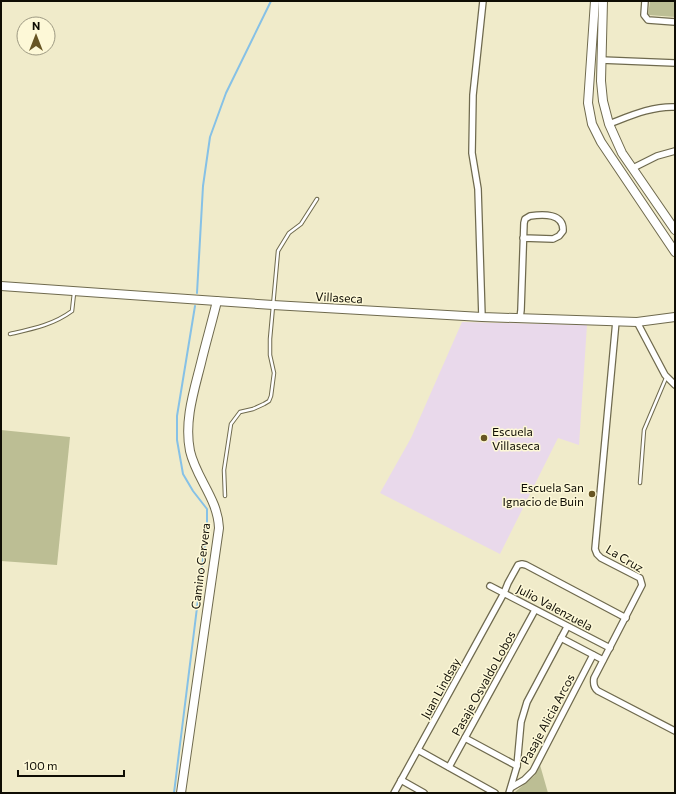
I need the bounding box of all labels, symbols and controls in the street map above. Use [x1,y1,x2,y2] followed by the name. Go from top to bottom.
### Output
[16,16,56,56] north arrow
[32,19,40,32] text: N
[315,289,363,305] street label: Villaseca
[492,424,540,452] place label: Escuela Villaseca
[479,433,489,443] marker: Escuela Villaseca
[503,480,584,508] place label: Escuela San Ignacio de Buin
[587,489,597,499] marker: Escuela San Ignacio de Buin
[188,522,212,610] street label: Camino Cervera
[604,541,646,575] street label: La Cruz
[514,581,595,634] street label: Julio Valenzuela
[448,628,518,738] street label: Pasaje Osvaldo Lobos
[418,655,463,721] street label: Juan Lindsay
[517,671,577,767] street label: Pasaje Alicia Arcos
[18,752,124,778] scale bar
[24,758,58,772] text: 100 m

